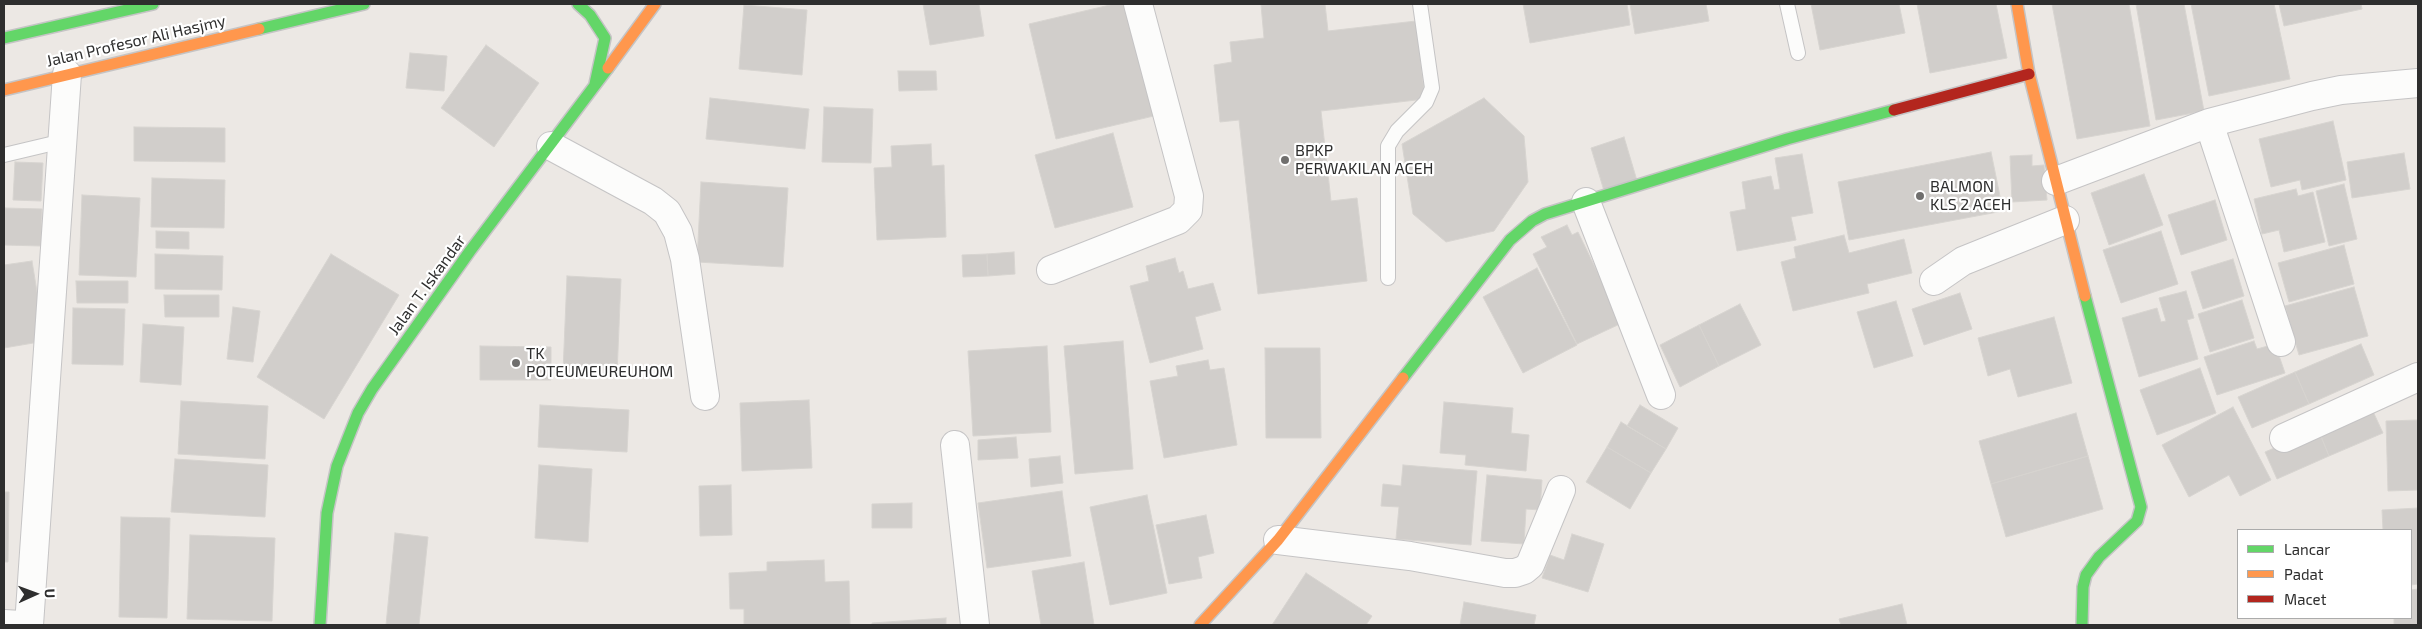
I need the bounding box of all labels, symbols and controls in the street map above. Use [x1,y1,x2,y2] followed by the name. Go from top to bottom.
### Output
[44,11,228,71] street label: Jalan Profesor Ali Hasjmy
[1295,141,1433,179] place label: BPKP PERWAKILAN ACEH
[1279,154,1291,166] marker: BPKP PERWAKILAN ACEH
[1930,177,2011,215] place label: BALMON KLS 2 ACEH
[1914,190,1926,202] marker: BALMON KLS 2 ACEH
[384,231,470,339] street label: Jalan T. Iskandar
[526,344,673,382] place label: TK POTEUMEUREUHOM
[510,357,522,369] marker: TK POTEUMEUREUHOM
[2237,529,2412,619] legend
[2284,540,2330,558] text: Lancar
[2284,565,2324,583] text: Padat
[10,569,60,619] north arrow
[42,588,59,599] text: U
[2284,590,2326,608] text: Macet

